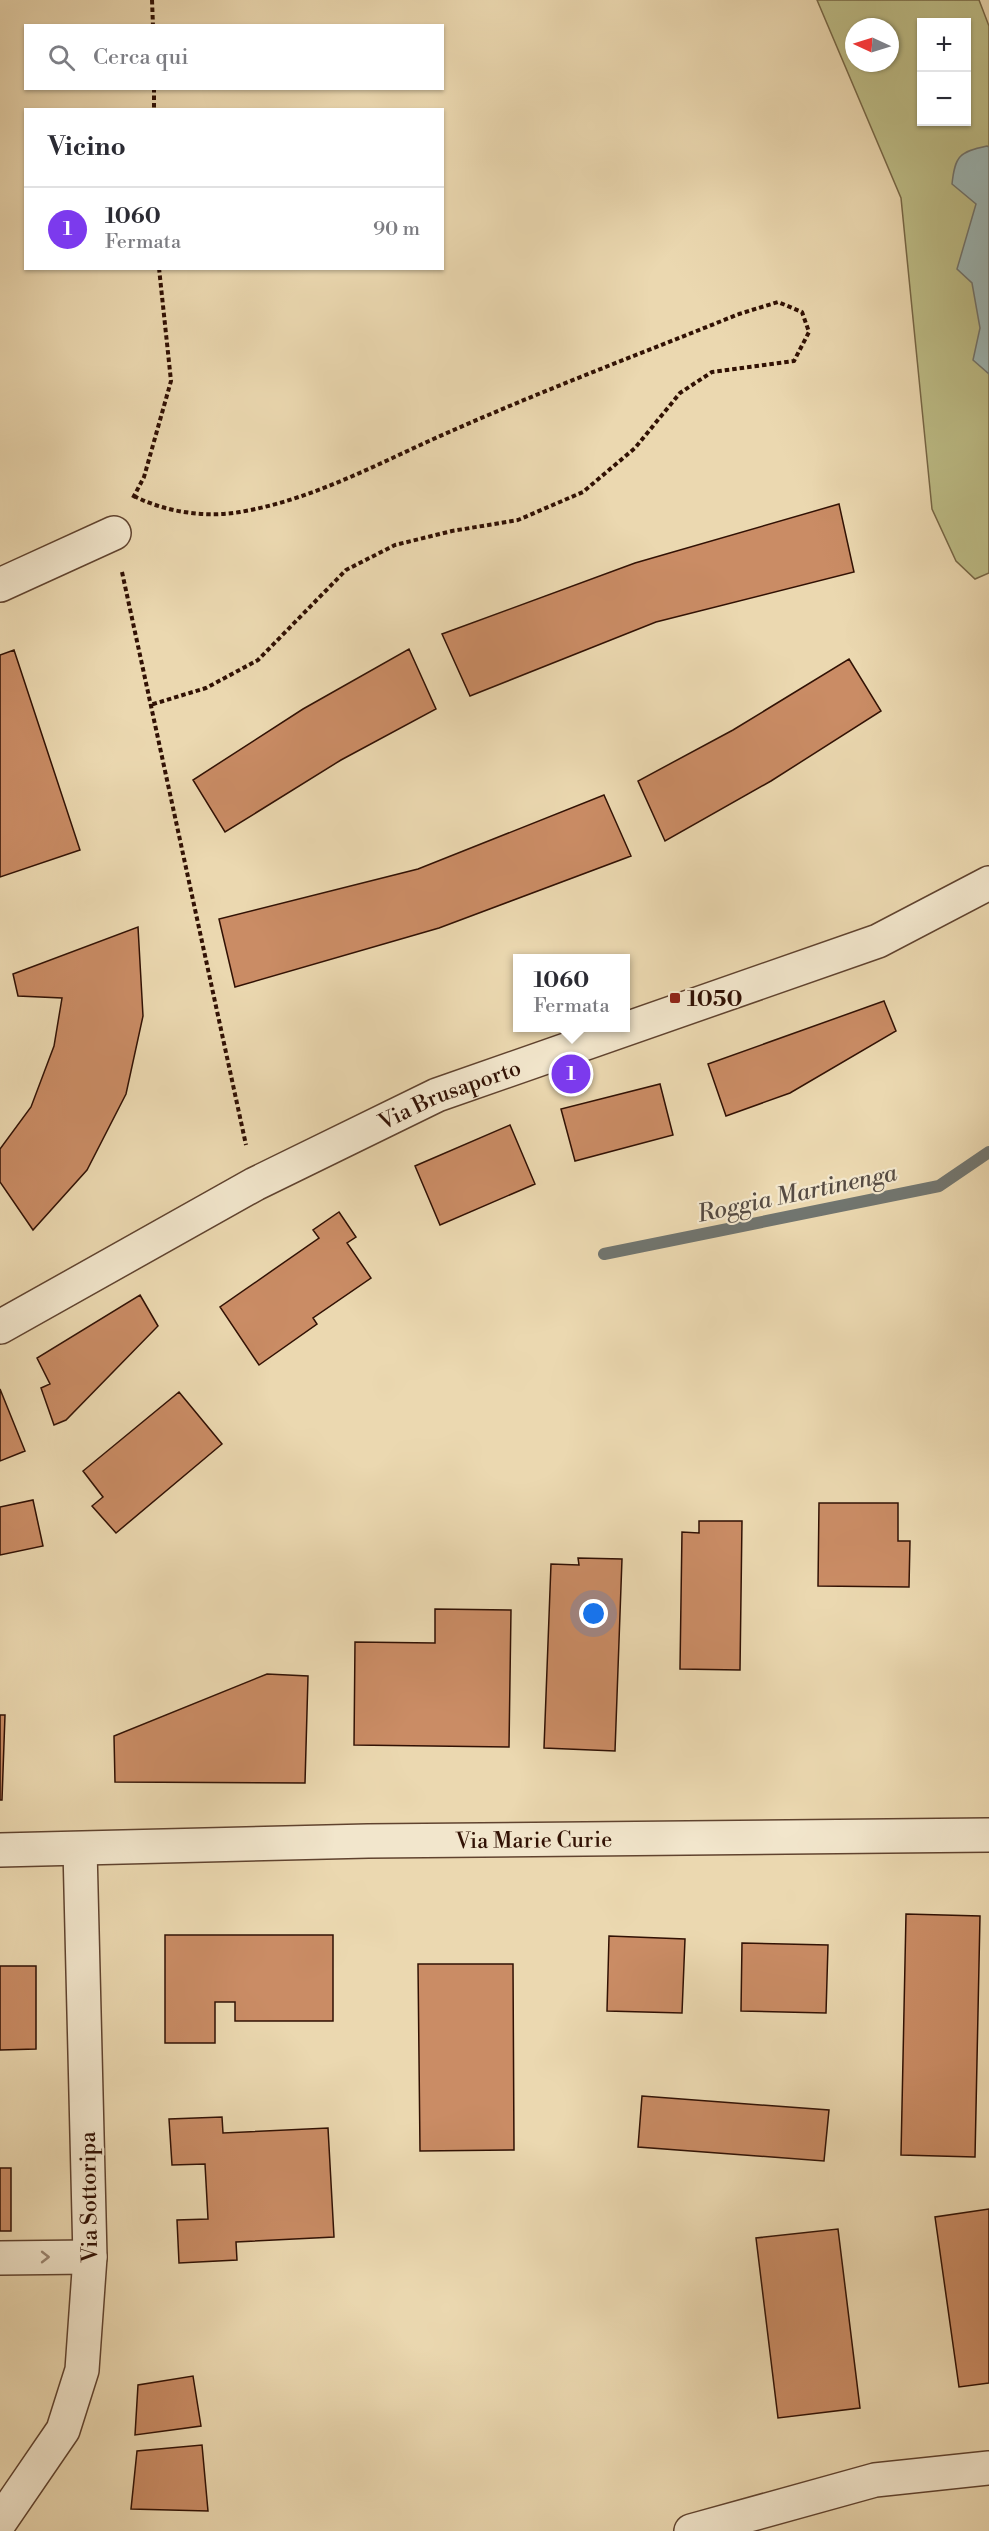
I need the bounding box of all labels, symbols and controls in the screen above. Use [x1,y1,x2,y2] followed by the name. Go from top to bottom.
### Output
[845,18,899,72] north arrow
[917,18,971,126] map controls
[917,18,971,72] button: +
[24,24,444,90] search box
[45,41,78,74] icon: search
[93,44,189,71] text: Cerca qui
[917,72,971,126] button: −
[48,131,126,163] text: Vicino
[105,203,161,230] text: 1060
[63,217,72,242] text: 1
[373,217,420,242] text: 90 m
[105,230,181,255] text: Fermata
[513,954,630,1032] popup
[533,967,589,994] text: 1060
[687,986,742,1013] place label: 1050
[668,991,682,1005] marker: 1050
[533,994,610,1019] text: Fermata
[552,1052,590,1096] pin: 1
[374,1055,525,1137] street label: Via Brusaporto
[694,1158,900,1230] water label: Roggia Martinenga
[579,1599,608,1628] your location
[454,1827,612,1855] street label: Via Marie Curie
[75,2130,104,2264] street label: Via Sottoripa
[40,2251,49,2263] one-way arrow

